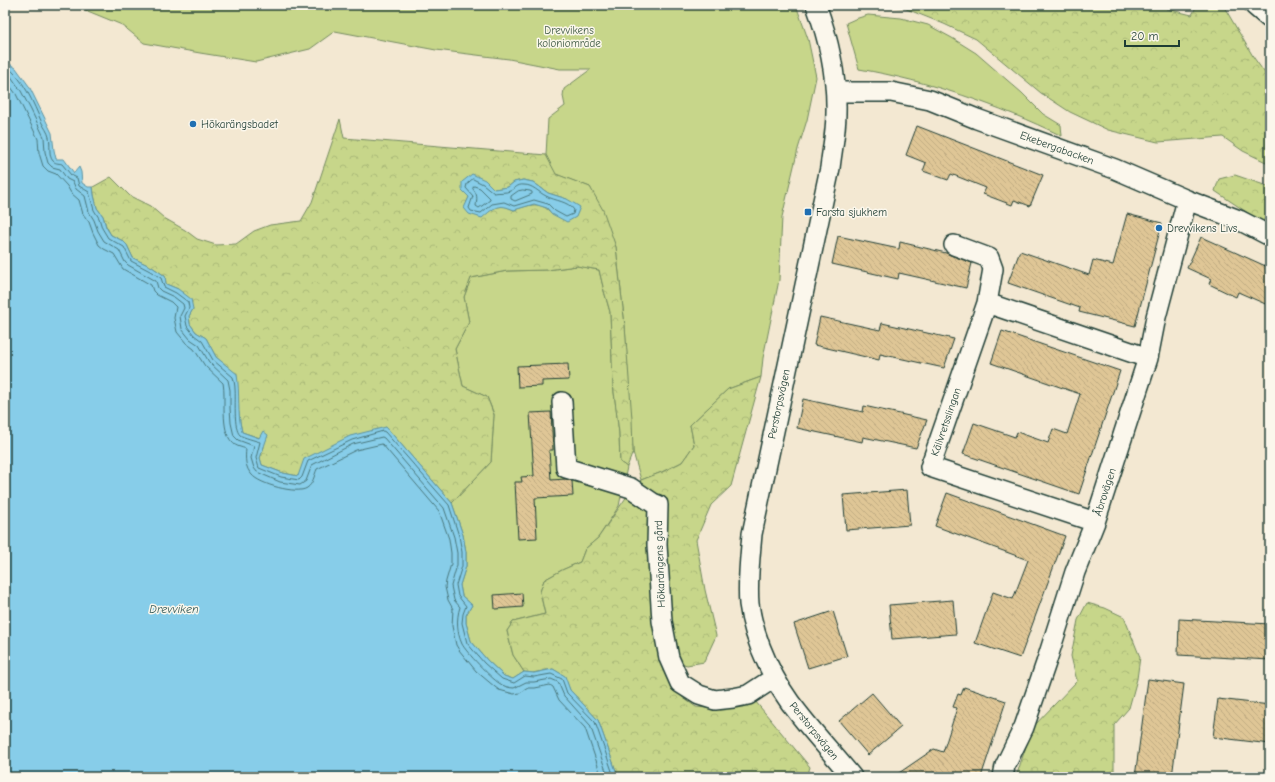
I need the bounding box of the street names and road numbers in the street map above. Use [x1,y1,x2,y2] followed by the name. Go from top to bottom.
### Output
[1018,129,1096,167] street label: Ekebergabacken
[765,368,793,440] street label: Perstorpsvägen
[928,386,964,458] street label: Källvretsslingan
[1089,466,1119,518] street label: Åbrovägen
[652,520,668,608] street label: Hökarängens gård
[787,699,841,763] street label: Perstorpsvägen

